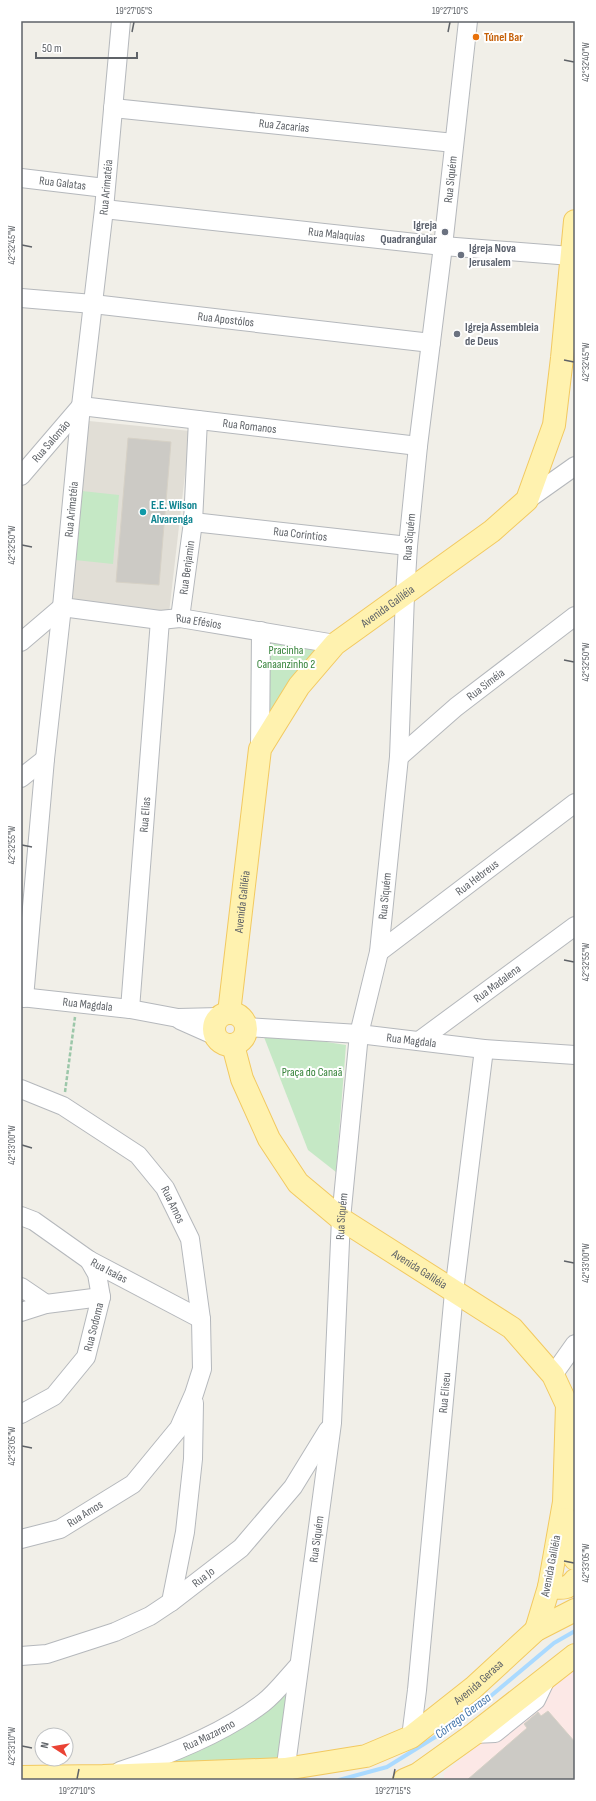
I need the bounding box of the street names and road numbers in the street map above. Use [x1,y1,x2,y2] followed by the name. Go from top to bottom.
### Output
[258,116,310,136] street label: Rua Zacarias
[440,155,460,204] street label: Rua Siquém
[96,158,116,216] street label: Rua Arimatéia
[38,173,87,193] street label: Rua Galatas
[307,224,366,245] street label: Rua Malaquias
[197,309,255,330] street label: Rua Apostólos
[222,415,277,437] street label: Rua Romanos
[29,417,73,465] street label: Rua Salomão
[61,480,81,538] street label: Rua Arimatéia
[400,513,419,561] street label: Rua Siquém
[273,524,328,544] street label: Rua Corintios
[176,540,198,595] street label: Rua Benjamin
[357,582,418,631] street label: Avenida Galiléia
[175,610,223,632] street label: Rua Efésios
[464,665,508,704] street label: Rua Siméia
[136,796,154,833] street label: Rua Elias
[452,856,502,899] street label: Rua Hebreus
[231,869,253,935] street label: Avenida Galiléia
[375,872,395,920] street label: Rua Siquém
[470,961,524,1006] street label: Rua Madalena
[62,994,114,1015] street label: Rua Magdala
[386,1030,438,1051] street label: Rua Magdala
[158,1184,189,1226] street label: Rua Amos
[333,1192,351,1240] street label: Rua Siquém
[388,1245,450,1292] street label: Avenida Galiléia
[88,1255,130,1286] street label: Rua Isaías
[80,1301,107,1353] street label: Rua Sodoma
[435,1372,454,1414] street label: Rua Eliseu
[64,1497,106,1531] street label: Rua Amos
[306,1515,327,1563] street label: Rua Siquém
[537,1534,564,1599] street label: Avenida Galiléia
[189,1564,218,1591] street label: Rua Jo
[450,1656,507,1708] street label: Avenida Gerasa
[181,1716,238,1754] street label: Rua Mazareno

